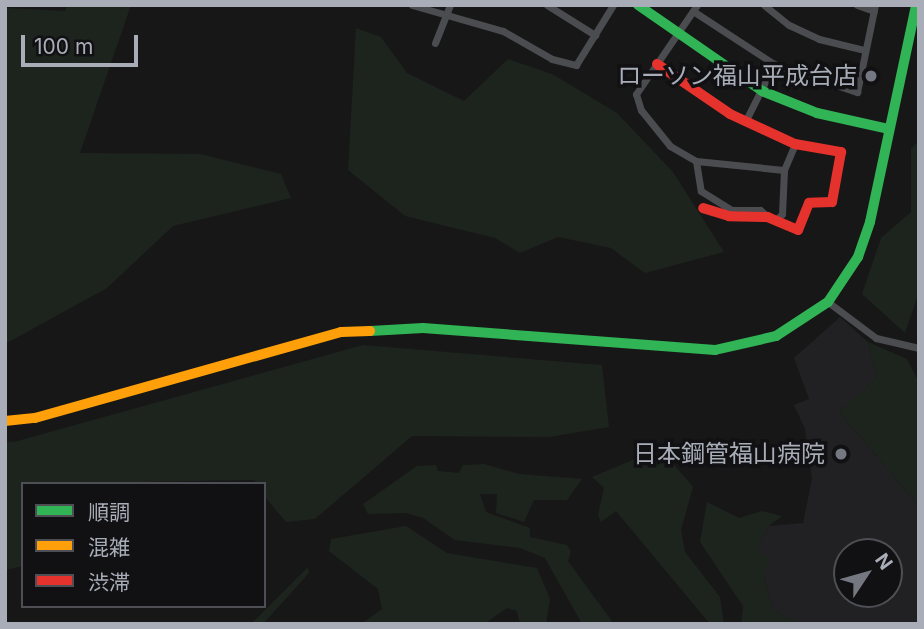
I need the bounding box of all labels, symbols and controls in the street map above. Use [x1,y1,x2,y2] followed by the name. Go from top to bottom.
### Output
[24,21,142,65] scale bar
[34,34,93,59] text: 100 m
[617,62,857,90] place label: ローソン福山平成台店
[863,68,879,84] marker: ローソン福山平成台店
[633,440,825,468] place label: 日本鋼管福山病院
[831,444,851,464] marker: 日本鋼管福山病院
[21,482,266,608] legend
[88,500,130,525] text: 順調
[88,535,130,560] text: 混雑
[833,538,903,608] north arrow
[870,549,897,574] text: N
[88,570,130,595] text: 渋滞

